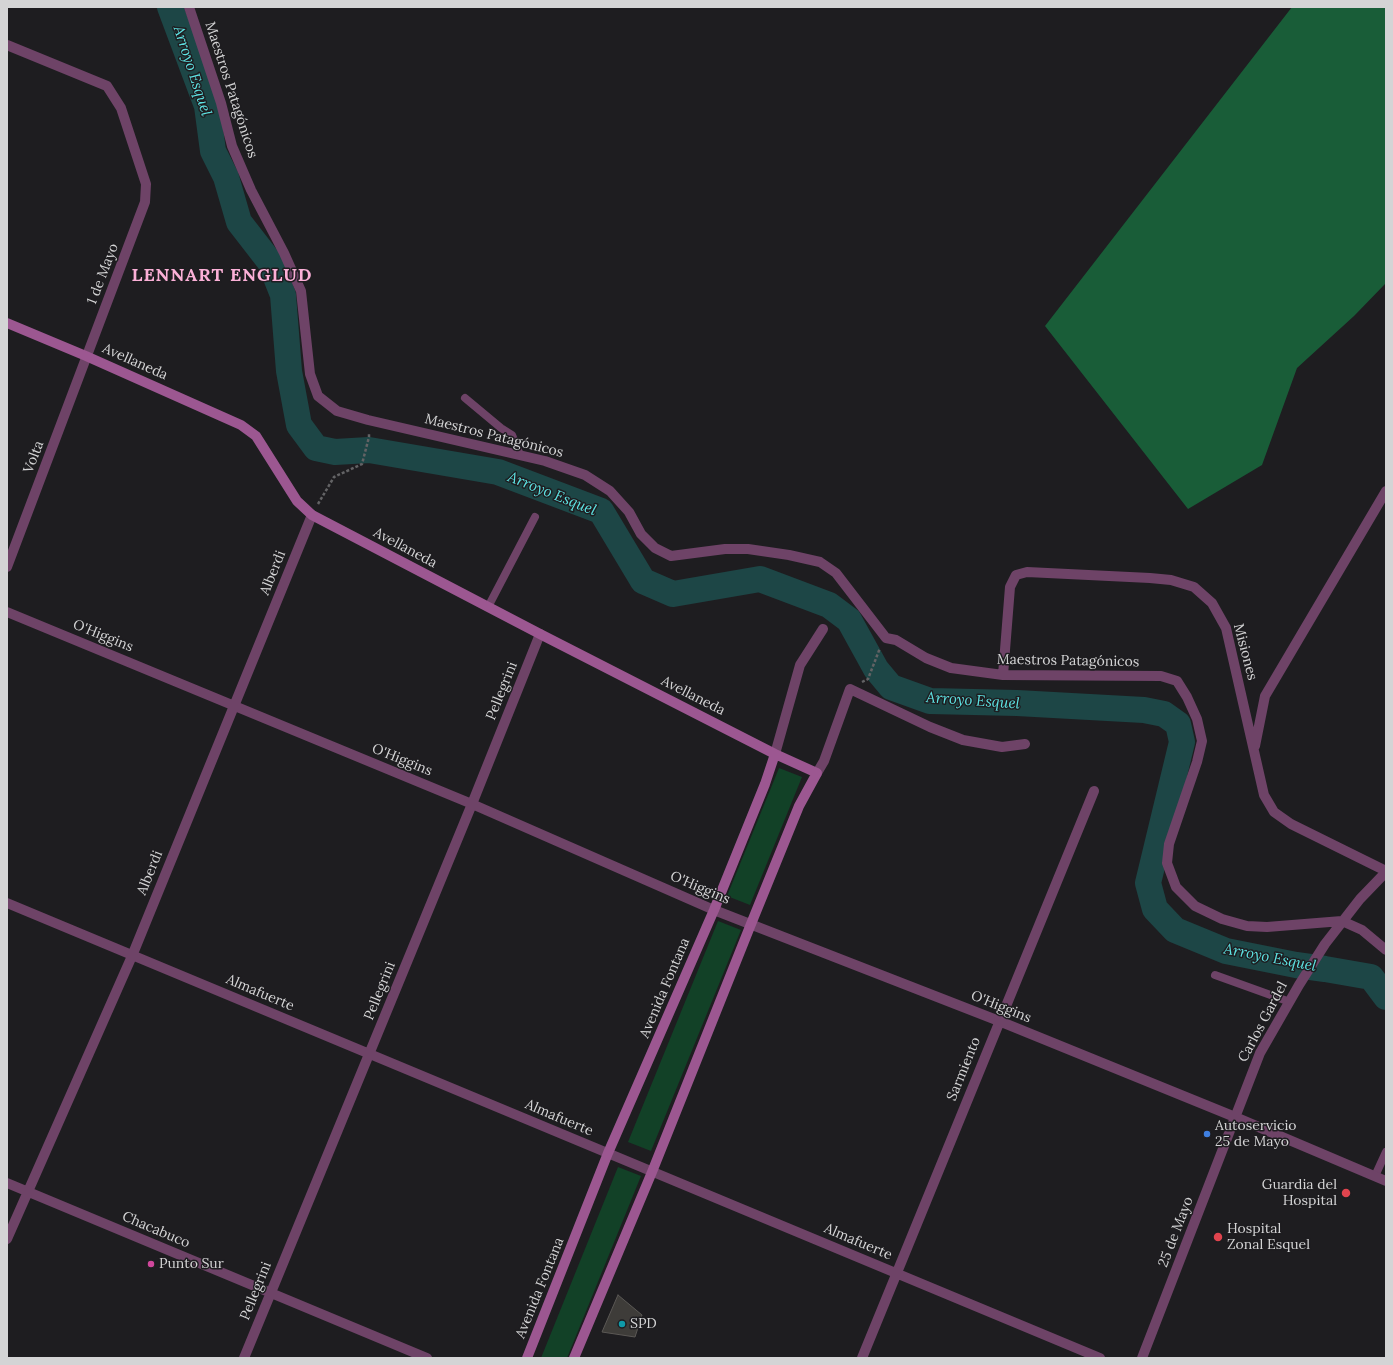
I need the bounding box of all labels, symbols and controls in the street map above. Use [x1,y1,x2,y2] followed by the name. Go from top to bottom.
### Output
[201,20,261,160] street label: Maestros Patagónicos
[169,24,215,118] water label: Arroyo Esquel
[84,241,122,307] street label: 1 de Mayo
[132,265,312,287] district label: LENNART ENGLUD
[100,340,170,384] street label: Avellaneda
[423,411,565,461] street label: Maestros Patagónicos
[20,438,48,476] street label: Volta
[505,468,599,520] water label: Arroyo Esquel
[370,524,440,572] street label: Avellaneda
[256,548,290,598] street label: Alberdi
[70,616,136,656] street label: O'Higgins
[1229,622,1261,682] street label: Misiones
[997,651,1139,671] street label: Maestros Patagónicos
[483,659,521,723] street label: Pellegrini
[658,673,728,719] street label: Avellaneda
[926,689,1020,713] water label: Arroyo Esquel
[369,740,435,780] street label: O'Higgins
[133,848,167,898] street label: Alberdi
[667,868,733,908] street label: O'Higgins
[636,935,694,1041] street label: Avenida Fontana
[1222,940,1318,976] water label: Arroyo Esquel
[361,959,399,1023] street label: Pellegrini
[224,971,296,1015] street label: Almafuerte
[1235,979,1291,1065] street label: Carlos Gardel
[968,987,1034,1027] street label: O'Higgins
[944,1035,984,1103] street label: Sarmiento
[523,1096,595,1140] street label: Almafuerte
[1215,1118,1297,1150] place label: Autoservicio 25 de Mayo
[1202,1129,1212,1139] marker: Autoservicio 25 de Mayo
[1262,1177,1337,1210] place label: Guardia del Hospital
[1340,1187,1352,1199] marker: Guardia del Hospital
[1155,1195,1197,1269] street label: 25 de Mayo
[120,1208,192,1252] street label: Chacabuco
[822,1220,894,1264] street label: Almafuerte
[1227,1221,1310,1254] place label: Hospital Zonal Esquel
[1212,1231,1224,1243] marker: Hospital Zonal Esquel
[512,1235,568,1341] street label: Avenida Fontana
[159,1256,224,1272] place label: Punto Sur
[146,1259,156,1269] marker: Punto Sur
[237,1259,275,1323] street label: Pellegrini
[630,1316,657,1332] place label: SPD
[617,1319,627,1329] marker: SPD

